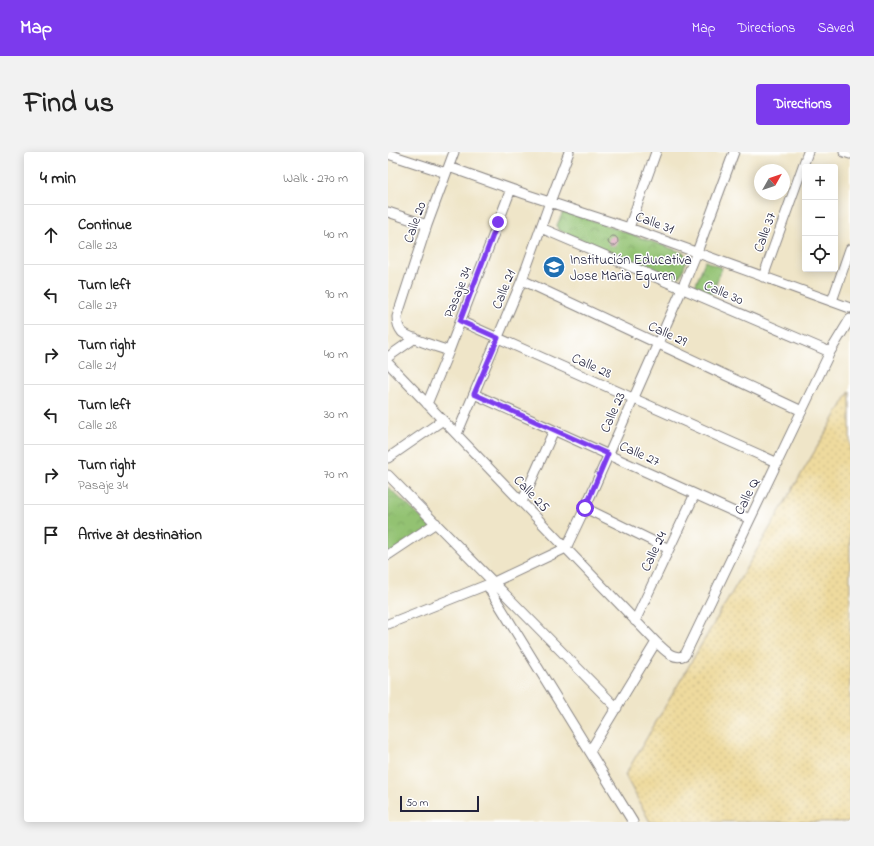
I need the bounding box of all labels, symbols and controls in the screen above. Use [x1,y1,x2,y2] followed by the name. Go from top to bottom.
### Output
[20,15,52,42] text: Map
[692,18,715,39] text: Map
[737,18,795,39] text: Directions
[817,18,854,39] text: Saved
[24,84,114,125] text: Find us
[756,84,850,125] button: Directions
[754,164,790,200] north arrow
[802,164,838,272] map controls
[802,164,838,200] button: +
[40,166,76,191] text: 4 min
[283,169,348,188] text: Walk · 270 m
[399,199,432,246] street label: Calle 20
[802,200,838,236] button: −
[632,207,677,240] street label: Calle 31
[748,209,782,256] street label: Calle 37
[489,213,507,231] route end
[78,214,132,236] text: Continue
[40,224,62,246] icon: ahead
[324,225,348,244] text: 40 m
[78,236,117,255] text: Calle 23
[802,236,838,272] button: locate
[570,250,692,288] place label: Institución Educativa Jose Maria Eguren
[541,254,567,280] school or university icon: Institución Educativa Jose Maria Eguren
[439,264,478,321] street label: Pasaje 34
[487,266,522,313] street label: Calle 21
[78,274,131,296] text: Turn left
[700,276,747,311] street label: Calle 30
[40,284,62,306] icon: left
[325,285,348,304] text: 90 m
[78,296,117,315] text: Calle 27
[644,316,691,353] street label: Calle 29
[78,334,136,356] text: Turn right
[40,344,62,366] icon: right
[324,345,348,364] text: 40 m
[568,348,615,384] street label: Calle 28
[78,356,116,375] text: Calle 21
[595,389,632,436] street label: Calle 23
[78,394,131,416] text: Turn left
[40,404,62,426] icon: left
[324,405,348,424] text: 30 m
[78,416,117,435] text: Calle 28
[616,436,663,473] street label: Calle 27
[78,454,136,476] text: Turn right
[40,464,62,486] icon: right
[324,465,348,484] text: 70 m
[508,471,554,517] street label: Calle 25
[729,474,766,519] street label: Calle Q
[78,476,128,495] text: Pasaje 34
[576,499,594,517] route start
[40,524,62,546] icon: arrive
[78,524,202,546] text: Arrive at destination
[636,528,673,575] street label: Calle 24
[400,794,479,813] scale bar
[406,795,428,811] text: 50 m

